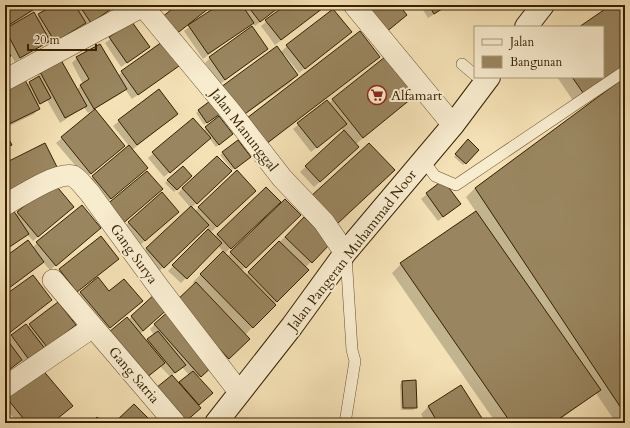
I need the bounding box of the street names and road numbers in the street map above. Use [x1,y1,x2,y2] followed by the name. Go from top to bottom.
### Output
[204,83,283,176] street label: Jalan Manunggal
[282,165,421,336] street label: Jalan Pangeran Muhammad Noor
[106,220,162,288] street label: Gang Surya
[104,343,164,407] street label: Gang Satria

